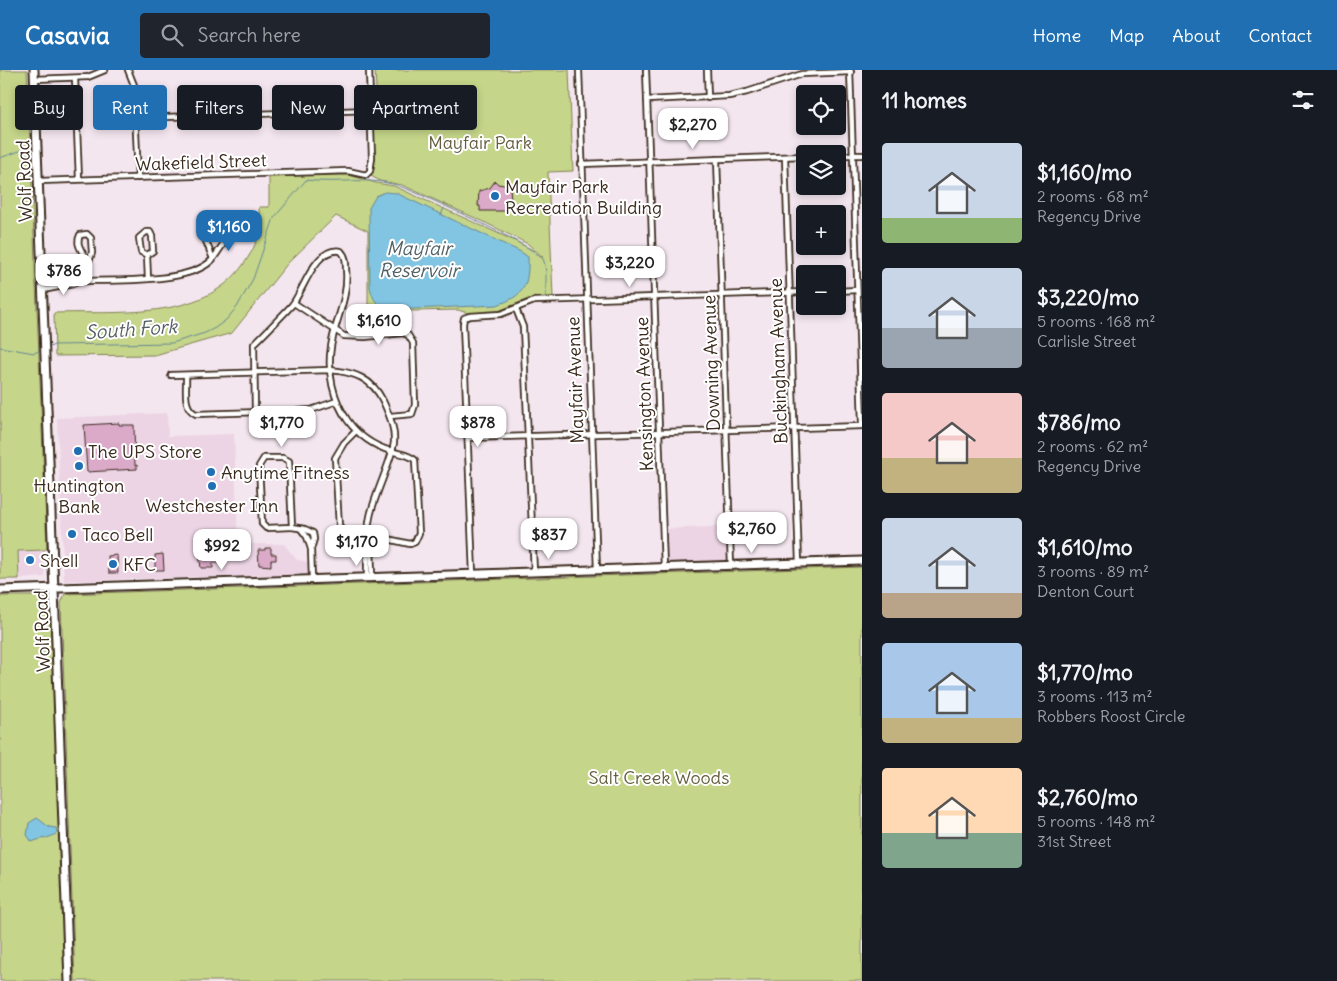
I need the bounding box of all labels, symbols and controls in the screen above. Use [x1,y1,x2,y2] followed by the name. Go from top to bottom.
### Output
[140,13,490,58] search box
[25,20,110,50] text: Casavia
[158,21,186,49] icon: search
[198,23,301,47] text: Search here
[1033,24,1081,47] text: Home
[1109,24,1144,47] text: Map
[1172,24,1220,47] text: About
[1248,24,1312,47] text: Contact
[15,85,83,130] chip: Buy
[93,85,167,130] chip: Rent
[177,85,262,130] chip: Filters
[272,85,344,130] chip: New
[354,85,477,130] chip: Apartment
[796,85,846,315] map controls
[796,85,846,135] button: locate
[1289,86,1317,114] icon: filters
[882,87,967,114] text: 11 homes
[652,108,734,150] pin: $2,270
[669,114,717,134] text: $2,270
[428,131,532,154] park label: Mayfair Park
[11,139,37,223] street label: Wolf Road
[796,145,846,195] button: layers
[135,148,267,176] street label: Wakefield Street
[1037,159,1132,186] text: $1,160/mo
[922,163,982,223] icon: home
[505,175,662,219] place label: Mayfair Park Recreation Building
[1037,186,1149,206] text: 2 rooms · 68 m²
[489,190,501,202] marker: Mayfair Park Recreation Building
[796,205,846,255] button: +
[1037,206,1141,226] text: Regency Drive
[188,210,270,252] pin: $1,160
[207,216,251,236] text: $1,160
[379,236,461,282] water label: Mayfair Reservoir
[589,246,671,288] pin: $3,220
[605,252,655,272] text: $3,220
[34,254,94,296] pin: $786
[46,260,82,280] text: $786
[796,265,846,315] button: −
[764,278,792,444] street label: Buckingham Avenue
[1037,284,1139,311] text: $3,220/mo
[922,288,982,348] icon: home
[697,294,725,432] street label: Downing Avenue
[338,304,420,346] pin: $1,610
[357,310,401,330] text: $1,610
[1037,311,1155,331] text: 5 rooms · 168 m²
[84,314,179,344] water label: South Fork
[561,316,589,444] street label: Mayfair Avenue
[630,316,658,472] street label: Kensington Avenue
[1037,331,1136,351] text: Carlisle Street
[241,406,323,448] pin: $1,770
[448,406,508,448] pin: $878
[1037,409,1121,436] text: $786/mo
[260,412,304,432] text: $1,770
[460,412,496,432] text: $878
[922,413,982,473] icon: home
[1037,436,1148,456] text: 2 rooms · 62 m²
[88,440,202,463] place label: The UPS Store
[72,445,84,457] marker: The UPS Store
[1037,456,1141,476] text: Regency Drive
[73,460,85,472] marker: Huntington Bank
[221,461,350,484] place label: Anytime Fitness
[205,466,217,478] marker: Anytime Fitness
[34,474,124,518] place label: Huntington Bank
[206,480,218,492] marker: Westchester Inn
[146,494,278,517] place label: Westchester Inn
[711,512,793,554] pin: $2,760
[519,518,579,560] pin: $837
[728,518,776,538] text: $2,760
[82,523,153,546] place label: Taco Bell
[316,524,398,567] pin: $1,170
[531,524,567,544] text: $837
[66,528,78,540] marker: Taco Bell
[192,528,252,571] pin: $992
[336,531,378,551] text: $1,170
[1037,534,1133,561] text: $1,610/mo
[204,535,240,555] text: $992
[922,538,982,598] icon: home
[40,549,78,572] place label: Shell
[123,553,156,576] place label: KFC
[24,554,36,566] marker: Shell
[107,558,119,570] marker: KFC
[1037,561,1149,581] text: 3 rooms · 89 m²
[1037,581,1134,601] text: Denton Court
[29,589,55,673] street label: Wolf Road
[1037,659,1133,686] text: $1,770/mo
[922,663,982,723] icon: home
[1037,686,1152,706] text: 3 rooms · 113 m²
[1037,706,1185,726] text: Robbers Roost Circle
[589,766,729,789] park label: Salt Creek Woods
[1037,784,1138,811] text: $2,760/mo
[922,788,982,848] icon: home
[1037,811,1156,831] text: 5 rooms · 148 m²
[1037,831,1111,851] text: 31st Street

